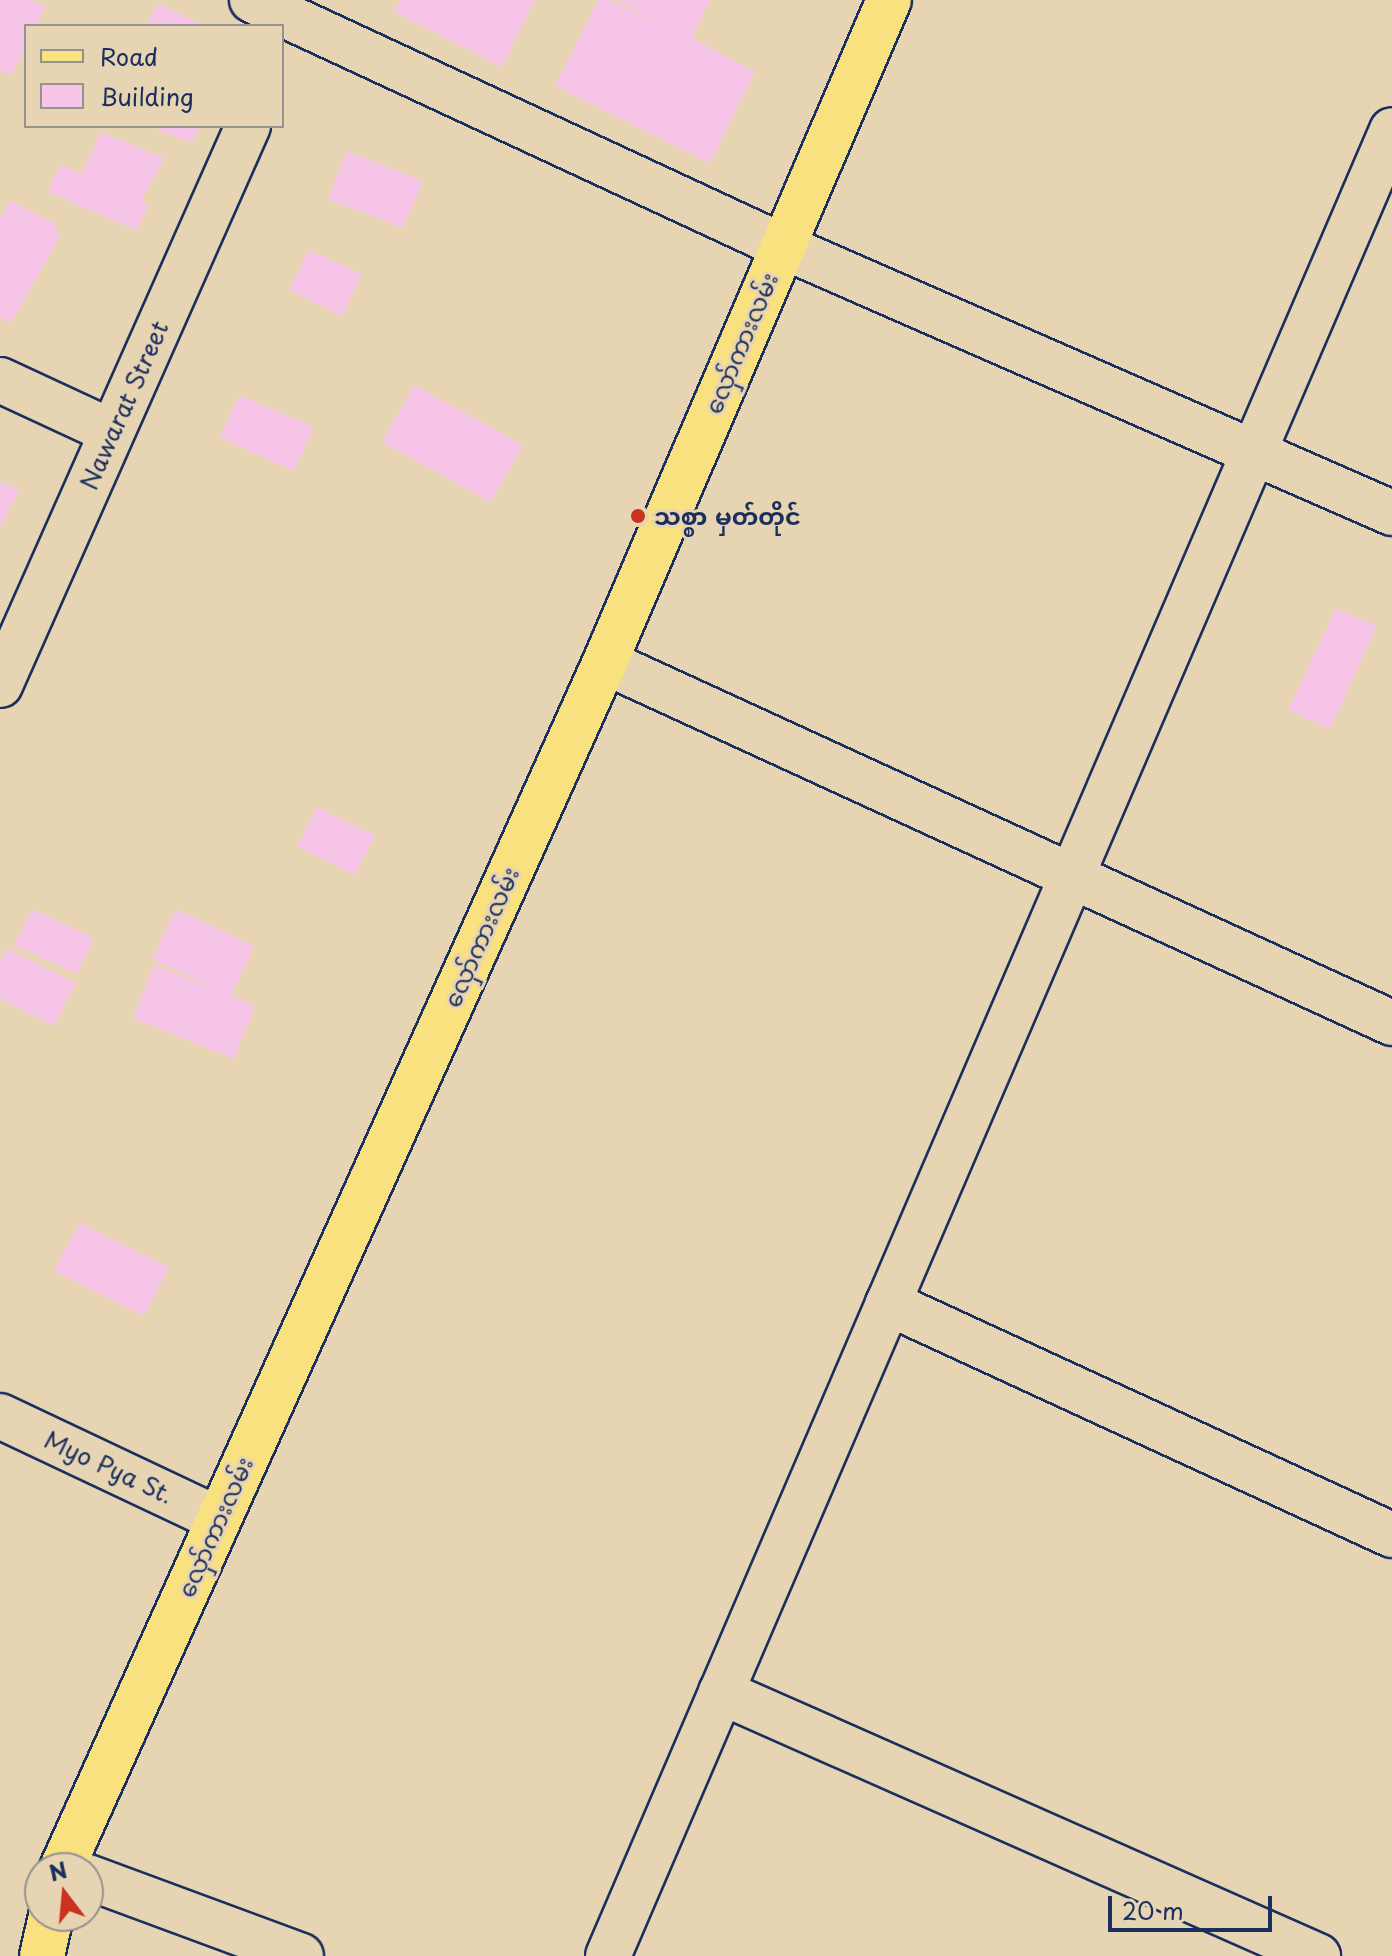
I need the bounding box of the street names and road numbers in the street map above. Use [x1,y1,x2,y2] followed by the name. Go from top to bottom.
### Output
[698,268,784,418] street label: လှော်ကားလမ်း
[74,316,174,494] street label: Nawarat Street
[437,862,525,1012] street label: လှော်ကားလမ်း
[40,1424,178,1510] street label: Myo Pya St.
[171,1452,259,1602] street label: လှော်ကားလမ်း

